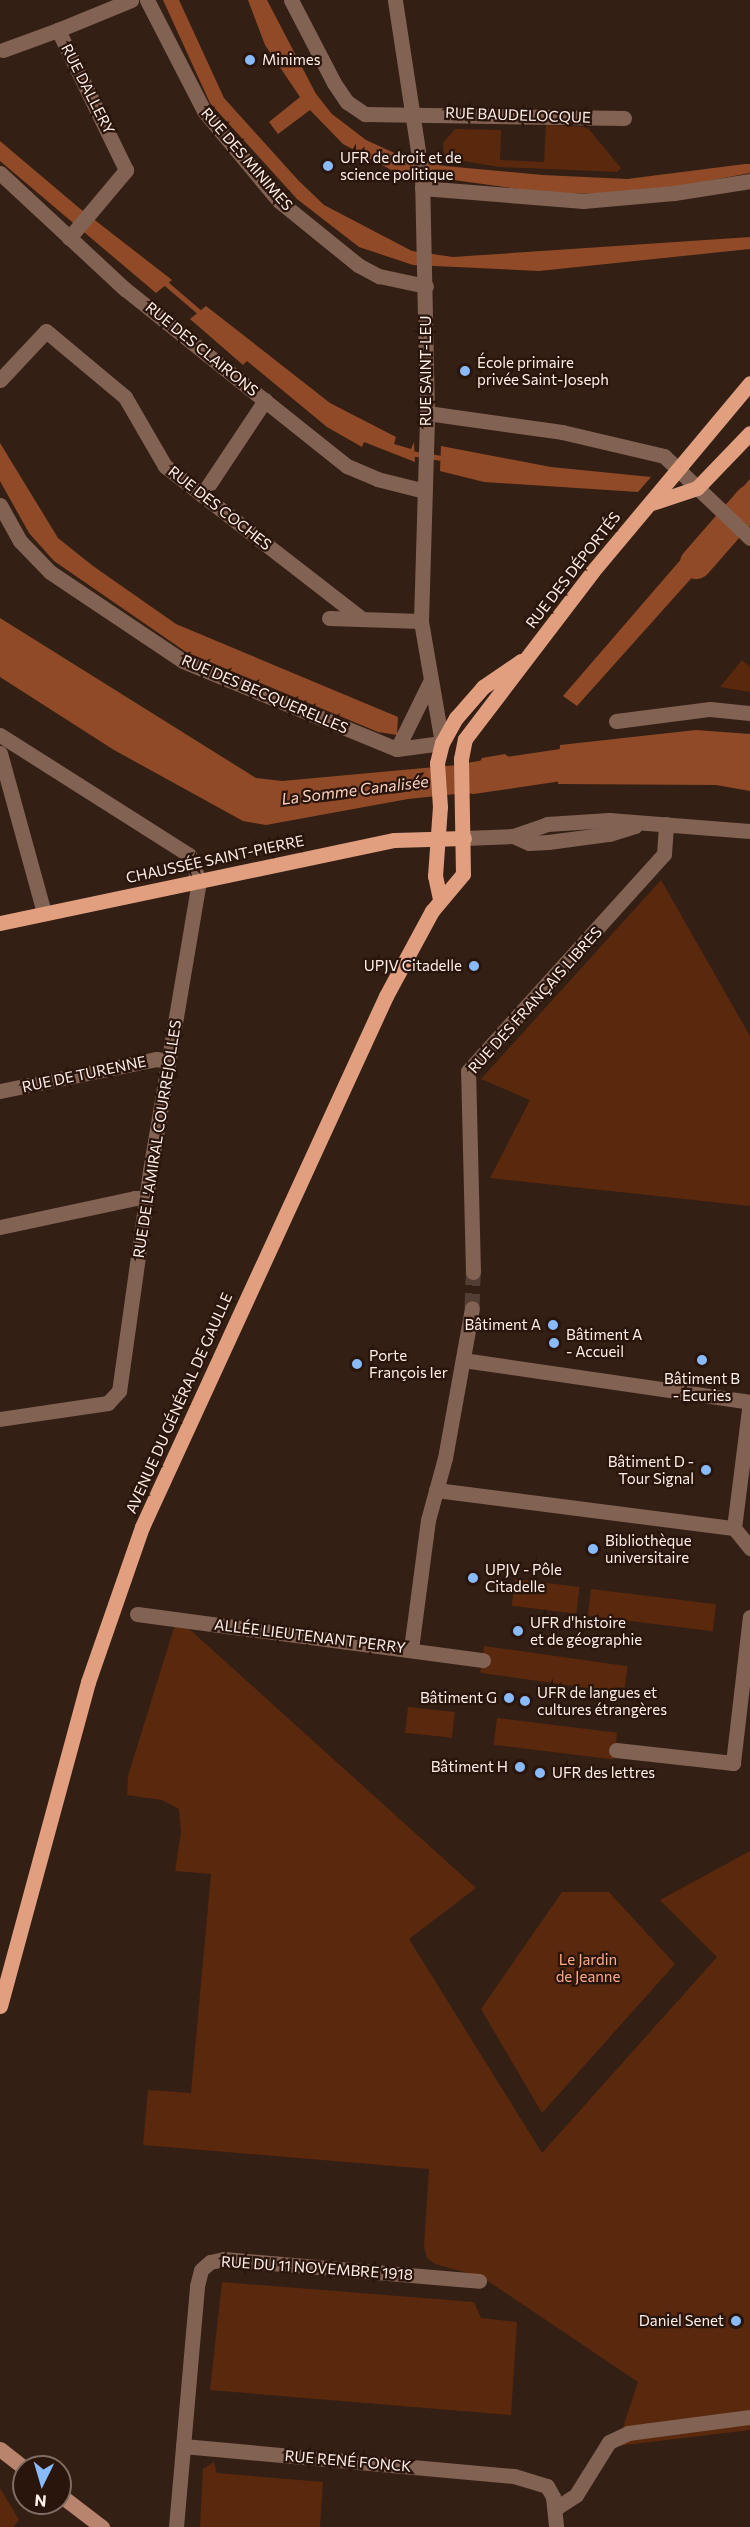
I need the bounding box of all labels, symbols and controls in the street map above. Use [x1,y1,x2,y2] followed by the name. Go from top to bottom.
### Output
[58,41,118,137] street label: RUE DALLERY
[262,51,320,69] place label: Minimes
[243,53,257,67] marker: Minimes
[445,103,591,127] street label: RUE BAUDELOCQUE
[197,104,297,214] street label: RUE DES MINIMES
[340,148,462,183] place label: UFR de droit et de science politique
[321,159,335,173] marker: UFR de droit et de science politique
[142,298,262,400] street label: RUE DES CLAIRONS
[417,316,435,426] street label: RUE SAINT-LEU
[477,353,609,388] place label: École primaire privée Saint-Joseph
[458,364,472,378] marker: École primaire privée Saint-Joseph
[165,462,275,554] street label: RUE DES COCHES
[522,508,624,632] street label: RUE DES DÉPORTÉS
[179,651,351,737] street label: RUE DES BECQUERELLES
[280,771,430,809] water label: La Somme Canalisée
[124,831,306,887] street label: CHAUSSÉE SAINT-PIERRE
[464,923,606,1077] street label: RUE DES FRANÇAIS LIBRES
[364,957,462,975] place label: UPJV Citadelle
[467,959,481,973] marker: UPJV Citadelle
[129,1019,185,1259] street label: RUE DE L'AMIRAL COURREJOLLES
[20,1052,148,1096] street label: RUE DE TURENNE
[122,1290,236,1516] street label: AVENUE DU GÉNÉRAL DE GAULLE
[465,1316,541,1334] place label: Bâtiment A
[546,1318,560,1332] marker: Bâtiment A
[566,1325,642,1360] place label: Bâtiment A - Accueil
[547,1336,561,1350] marker: Bâtiment A - Accueil
[369,1346,448,1381] place label: Porte François Ier
[695,1353,709,1367] marker: Bâtiment B - Ecuries
[350,1357,364,1371] marker: Porte François Ier
[664,1369,740,1404] place label: Bâtiment B - Ecuries
[608,1452,694,1487] place label: Bâtiment D - Tour Signal
[699,1463,713,1477] marker: Bâtiment D - Tour Signal
[605,1531,692,1566] place label: Bibliothèque universitaire
[586,1542,600,1556] marker: Bibliothèque universitaire
[485,1560,562,1595] place label: UPJV - Pôle Citadelle
[466,1571,480,1585] marker: UPJV - Pôle Citadelle
[530,1613,642,1648] place label: UFR d'histoire et de géographie
[213,1615,407,1657] street label: ALLÉE LIEUTENANT PERRY
[511,1624,525,1638] marker: UFR d'histoire et de géographie
[537,1683,667,1718] place label: UFR de langues et cultures étrangères
[420,1689,497,1707] place label: Bâtiment G
[502,1691,516,1705] marker: Bâtiment G
[518,1694,532,1708] marker: UFR de langues et cultures étrangères
[431,1758,508,1776] place label: Bâtiment H
[513,1760,527,1774] marker: Bâtiment H
[552,1764,655,1782] place label: UFR des lettres
[533,1766,547,1780] marker: UFR des lettres
[556,1950,620,1985] park label: Le Jardin de Jeanne
[220,2252,414,2284] street label: RUE DU 11 NOVEMBRE 1918
[639,2312,724,2330] place label: Daniel Senet
[729,2314,743,2328] marker: Daniel Senet
[284,2446,412,2476] street label: RUE RENÉ FONCK
[12,2455,72,2515] north arrow
[34,2491,47,2511] text: N

